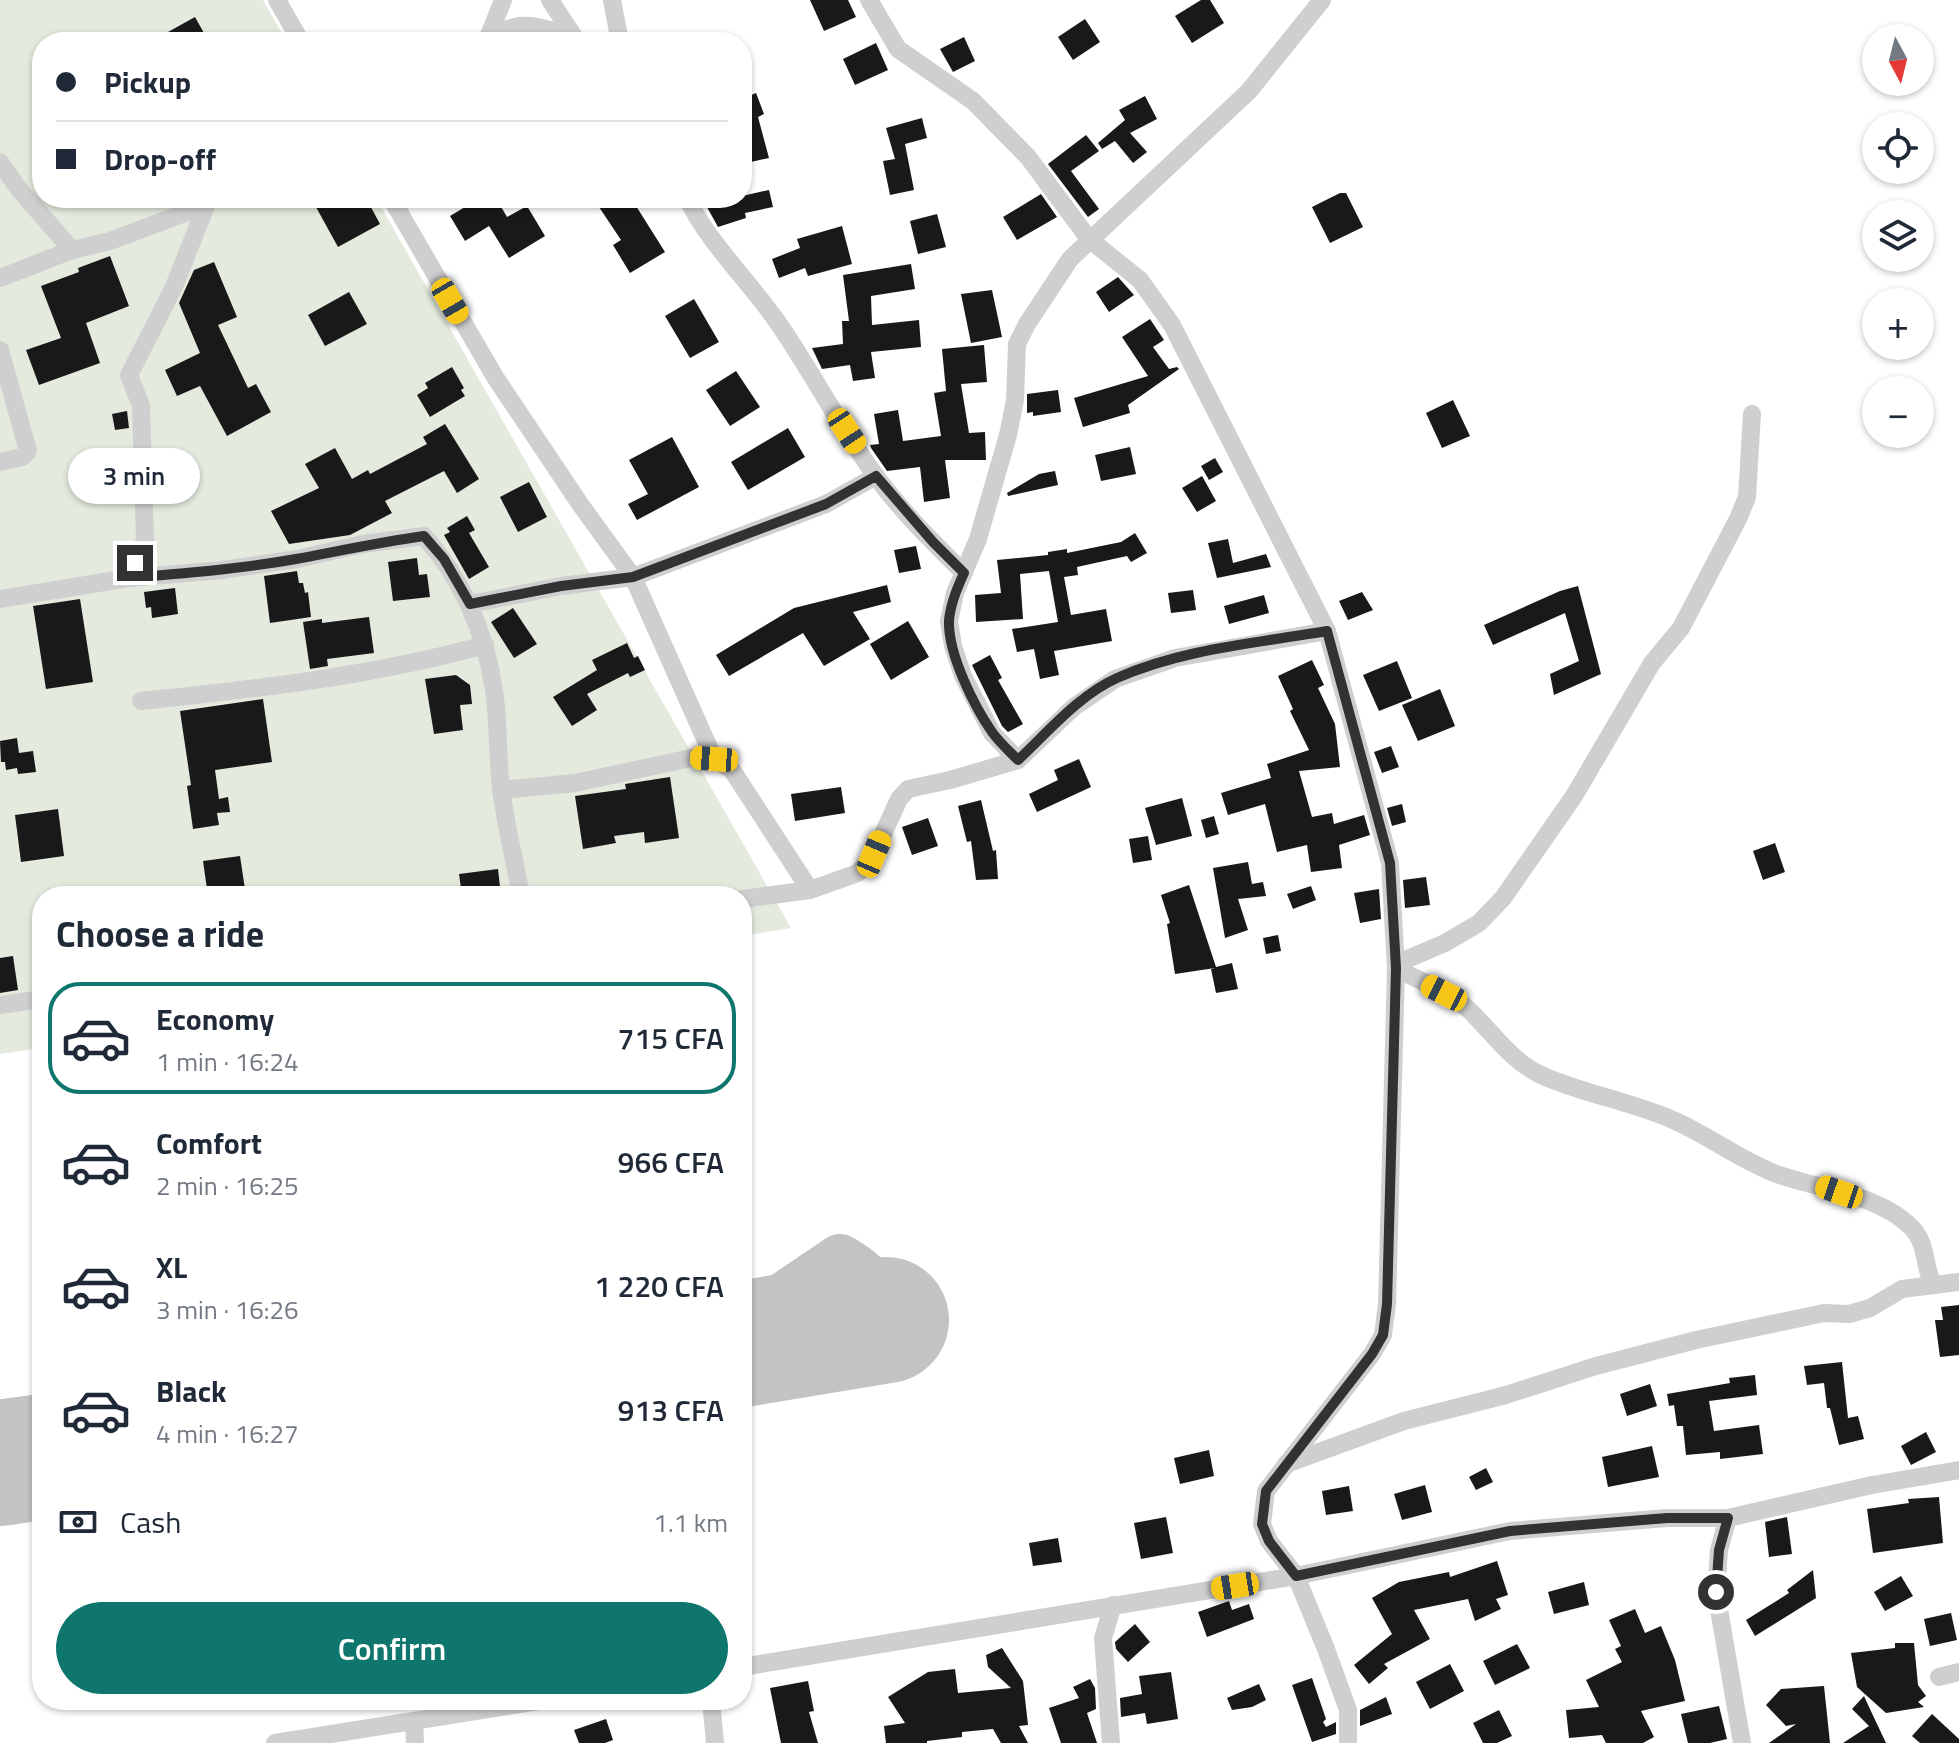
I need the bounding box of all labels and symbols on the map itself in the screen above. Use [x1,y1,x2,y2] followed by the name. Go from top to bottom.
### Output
[1862,24,1934,96] north arrow
[428,274,472,328] car
[824,404,870,458] car
[69,447,201,503] callout: 3 min
[117,545,153,581] route end
[689,745,739,773] car
[854,827,894,881] car
[1417,971,1471,1015] car
[1812,1173,1866,1211] car
[1209,1570,1261,1602] car
[1698,1574,1734,1610] route start

